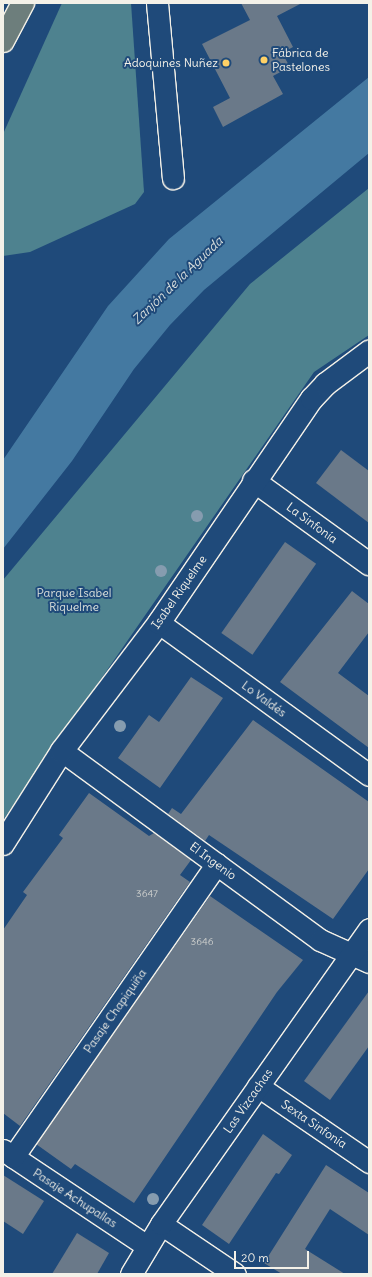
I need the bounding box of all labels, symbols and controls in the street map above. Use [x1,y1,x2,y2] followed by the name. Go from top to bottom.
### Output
[272,46,330,74] place label: Fábrica de Pastelones
[259,55,269,65] marker: Fábrica de Pastelones
[124,56,218,70] place label: Adoquines Nuñez
[221,58,231,68] marker: Adoquines Nuñez
[130,234,226,328] water label: Zanjón de la Aguada
[284,500,340,546] street label: La Sinfonía
[148,553,210,631] street label: Isabel Riquelme
[37,586,111,614] park label: Parque Isabel Riquelme
[239,678,289,720] street label: Lo Valdés
[187,839,239,883] street label: El Ingenio
[136,888,158,900] house number: 3647
[191,936,213,948] house number: 3646
[81,966,149,1056] street label: Pasaje Chapiquiña
[220,1066,276,1136] street label: Las Vizcachas
[278,1097,350,1151] street label: Sexta Sinfonía
[30,1166,120,1230] street label: Pasaje Achupallas
[236,1243,311,1269] scale bar
[241,1250,269,1265] text: 20 m

